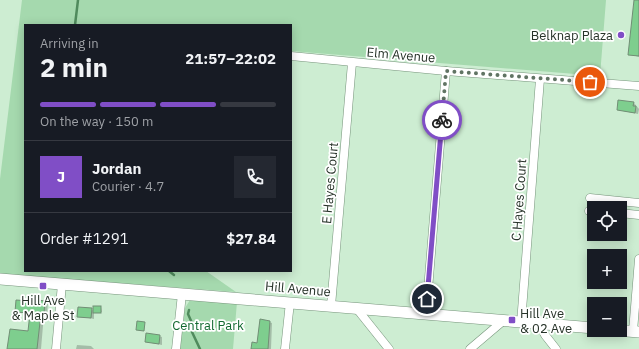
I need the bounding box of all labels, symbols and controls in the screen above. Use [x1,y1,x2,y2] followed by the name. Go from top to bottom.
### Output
[531,27,613,44] place label: Belknap Plaza
[616,30,626,40] marker: Belknap Plaza
[40,35,99,52] text: Arriving in
[366,44,436,66] street label: Elm Avenue
[185,49,276,68] text: 21:57–22:02
[40,50,108,84] text: 2 min
[573,65,607,99] pin
[579,71,601,93] icon: bag
[422,100,462,140] courier
[431,109,453,131] icon: bike
[40,113,153,130] text: On the way · 150 m
[318,142,342,224] street label: E Hayes Court
[234,156,276,198] button: phone
[508,158,530,242] street label: C Hayes Court
[92,159,141,178] text: Jordan
[57,167,65,186] text: J
[92,178,164,195] text: Courier · 4.7
[587,201,627,337] map controls
[587,201,627,241] button: locate
[40,229,129,248] text: Order #1291
[226,229,276,248] text: $27.84
[587,249,627,289] button: +
[264,278,332,300] street label: Hill Avenue
[38,281,48,291] marker: Hill Ave & Maple St
[410,282,444,316] pin
[416,288,438,310] icon: home
[12,292,75,324] place label: Hill Ave & Maple St
[587,297,627,337] button: −
[520,305,572,337] place label: Hill Ave & 02 Ave
[507,315,517,325] marker: Hill Ave & 02 Ave
[172,317,244,334] park label: Central Park

